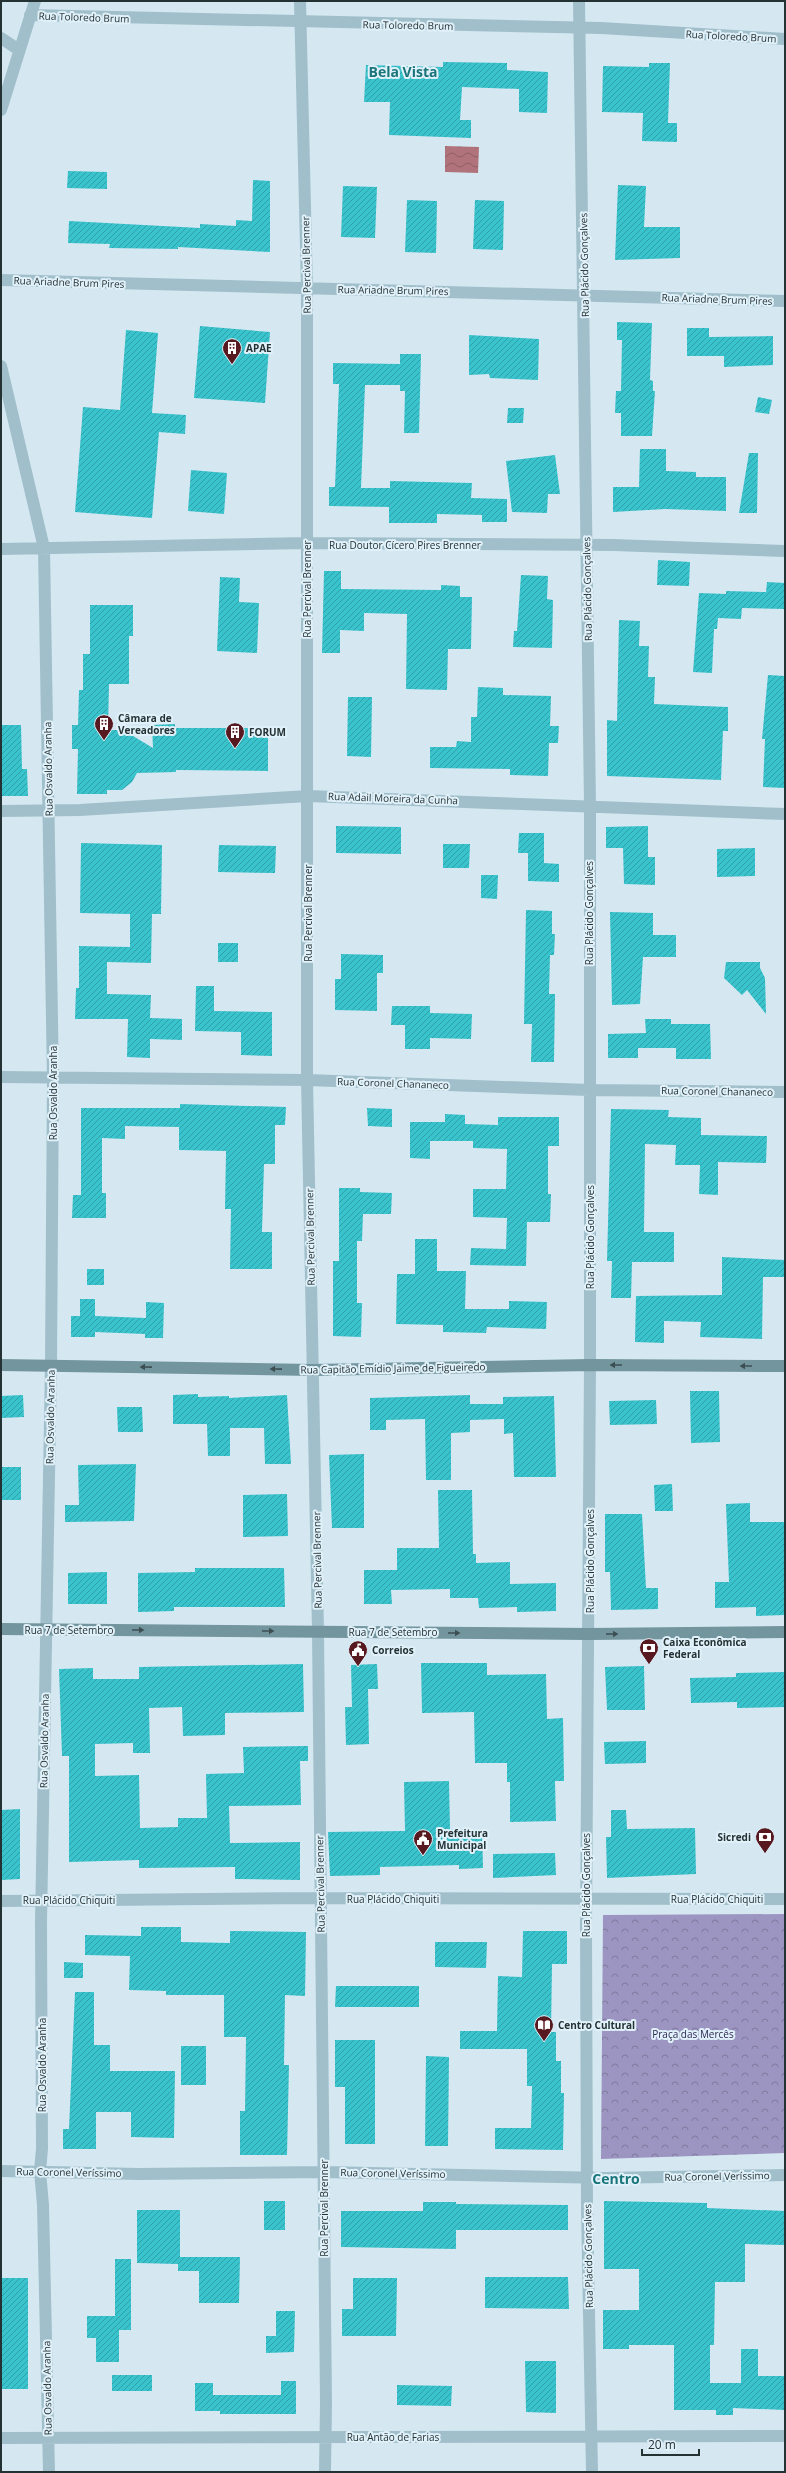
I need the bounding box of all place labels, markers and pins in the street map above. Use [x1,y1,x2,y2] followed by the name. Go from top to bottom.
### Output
[221,337,243,365] building icon: APAE
[246,341,272,355] place label: APAE
[118,711,175,737] place label: Câmara de Vereadores
[93,713,115,741] building icon: Câmara de Vereadores
[224,721,246,749] building icon: FORUM
[249,725,286,739] place label: FORUM
[663,1635,747,1661] place label: Caixa Econômica Federal
[638,1637,660,1665] bank icon: Caixa Econômica Federal
[347,1639,369,1667] public building icon: Correios
[372,1643,414,1657] place label: Correios
[437,1826,488,1852] place label: Prefeitura Municipal
[754,1826,776,1854] bank icon: Sicredi
[412,1828,434,1856] public building icon: Prefeitura Municipal
[717,1830,751,1844] place label: Sicredi
[533,2014,555,2042] library icon: Centro Cultural
[558,2018,635,2032] place label: Centro Cultural

